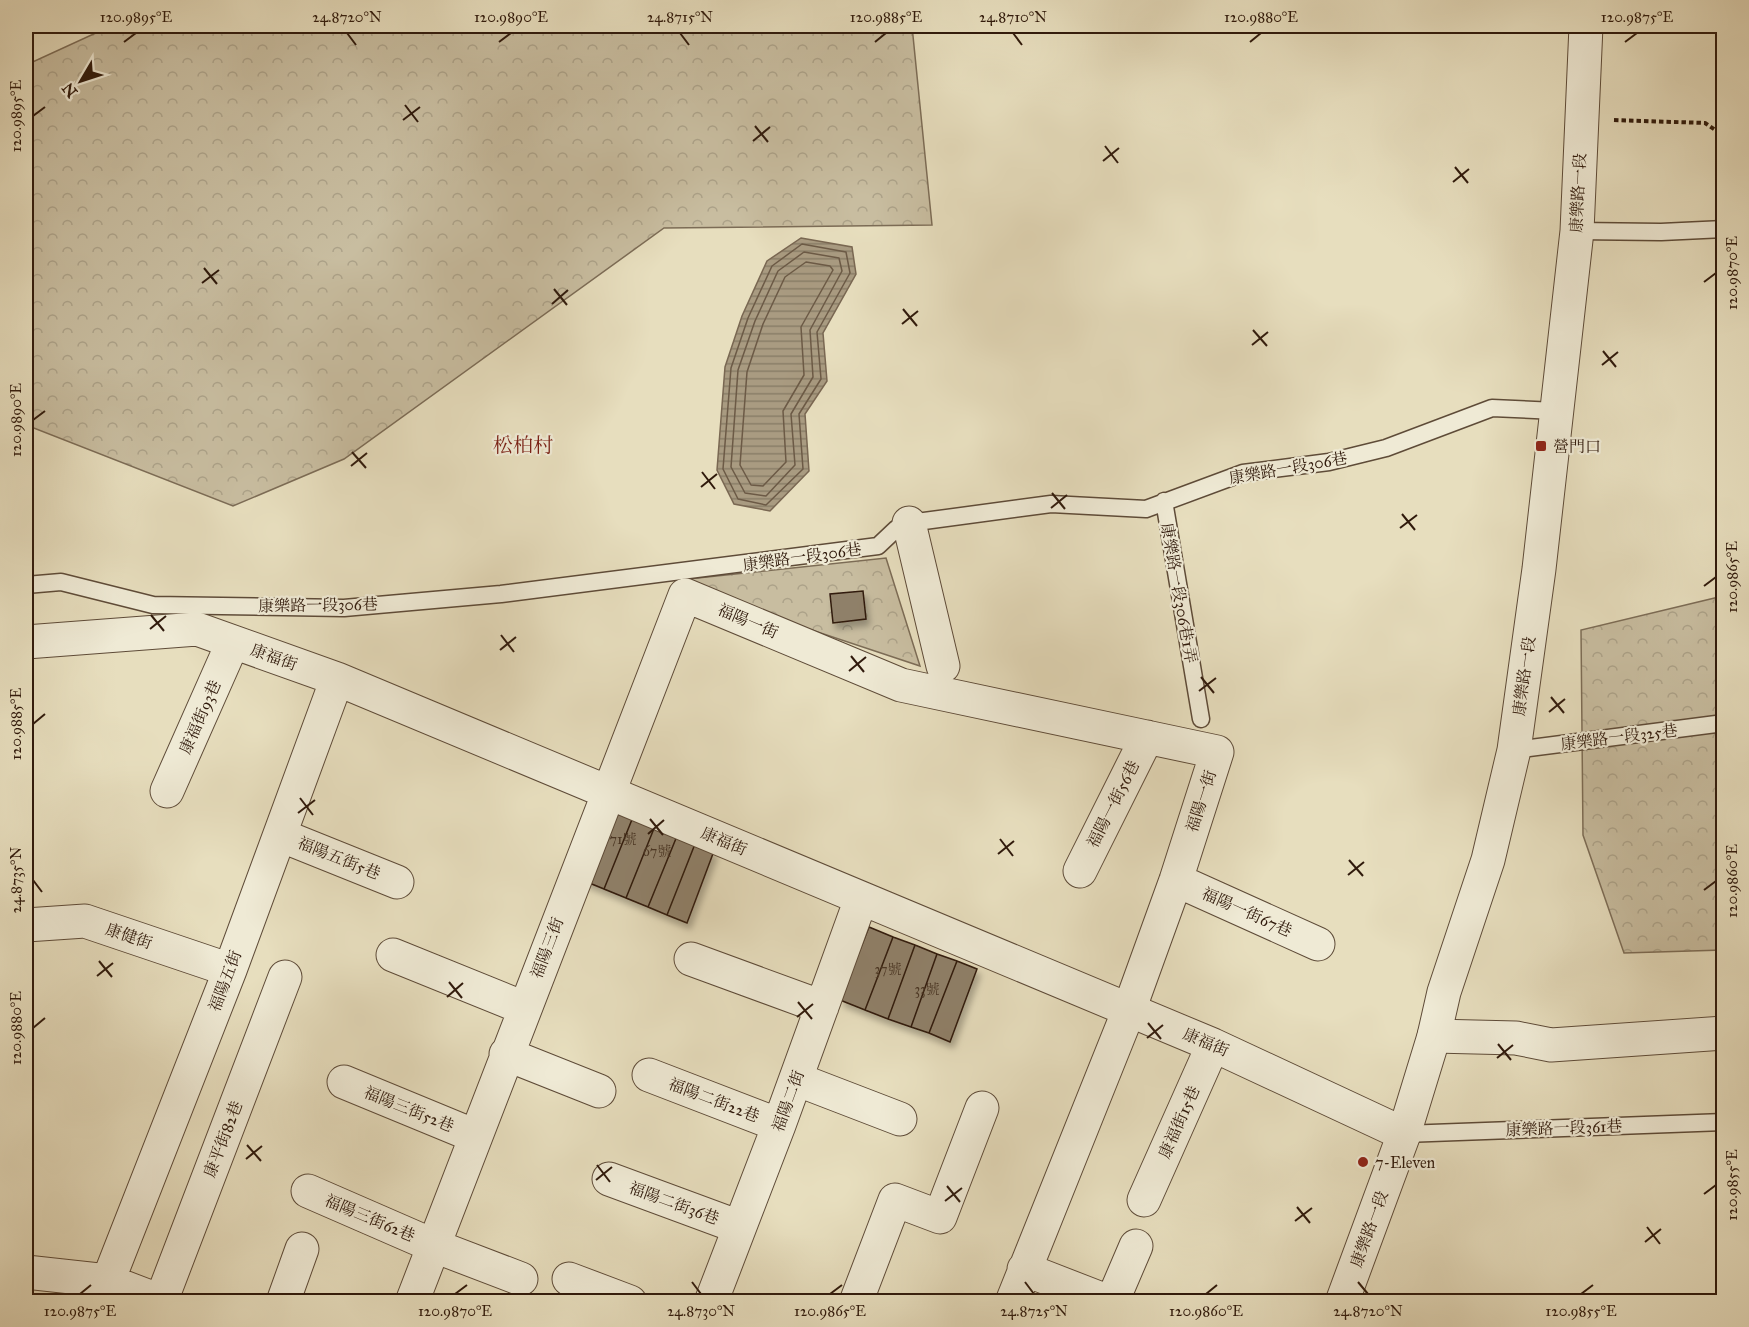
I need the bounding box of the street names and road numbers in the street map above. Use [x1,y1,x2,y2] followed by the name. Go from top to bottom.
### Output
[1566,153,1590,233] street label: 康樂路一段
[1227,448,1349,488] street label: 康樂路一段306巷
[1157,521,1201,665] street label: 康樂路一段306巷1弄
[741,539,863,575] street label: 康樂路一段306巷
[258,594,378,616] street label: 康樂路一段306巷
[715,600,781,642] street label: 福陽一街
[1509,635,1539,717] street label: 康樂路一段
[248,640,300,674] street label: 康福街
[175,677,225,757] street label: 康福街93巷
[1559,720,1679,754] street label: 康樂路一段325巷
[1083,757,1143,851] street label: 福陽一街56巷
[1182,768,1220,834] street label: 福陽一街
[698,823,750,859] street label: 康福街
[295,833,383,883] street label: 福陽五街5巷
[1199,884,1295,940] street label: 福陽一街67巷
[527,915,567,981] street label: 福陽三街
[103,919,155,953] street label: 康健街
[205,948,245,1014] street label: 福陽五街
[1180,1024,1232,1060] street label: 康福街
[768,1068,808,1134] street label: 福陽二街
[666,1074,762,1126] street label: 福陽二街22巷
[361,1082,457,1136] street label: 福陽三街52巷
[1155,1083,1203,1161] street label: 康福街15巷
[200,1098,246,1180] street label: 康平街82巷
[1505,1116,1623,1140] street label: 康樂路一段361巷
[626,1178,722,1228] street label: 福陽二街36巷
[1346,1188,1392,1270] street label: 康樂路一段
[322,1190,418,1246] street label: 福陽三街62巷

